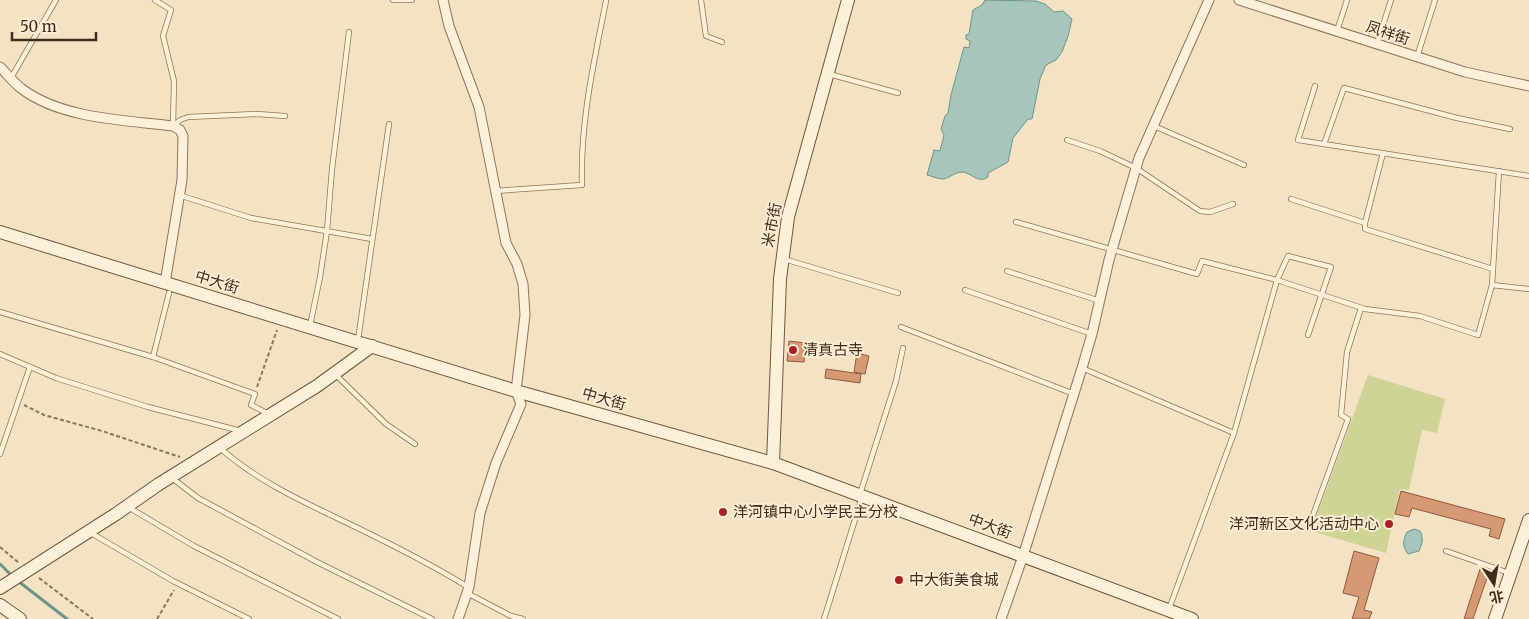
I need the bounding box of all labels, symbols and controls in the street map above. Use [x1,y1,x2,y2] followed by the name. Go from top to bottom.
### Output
[12,10,96,42] scale bar
[20,17,57,36] text: 50 m
[1364,17,1412,49] street label: 凤祥街
[758,201,785,249] street label: 米市街
[193,266,241,297] street label: 中大街
[803,340,863,359] place label: 清真古寺
[787,344,799,356] marker: 清真古寺
[580,383,628,414] street label: 中大街
[733,502,898,521] place label: 洋河镇中心小学民主分校
[717,506,729,518] marker: 洋河镇中心小学民主分校
[966,509,1015,542] street label: 中大街
[1229,514,1379,533] place label: 洋河新区文化活动中心
[1383,518,1395,530] marker: 洋河新区文化活动中心
[1469,559,1519,609] north arrow
[909,570,999,589] place label: 中大街美食城
[893,574,905,586] marker: 中大街美食城
[1488,586,1505,607] text: 北

